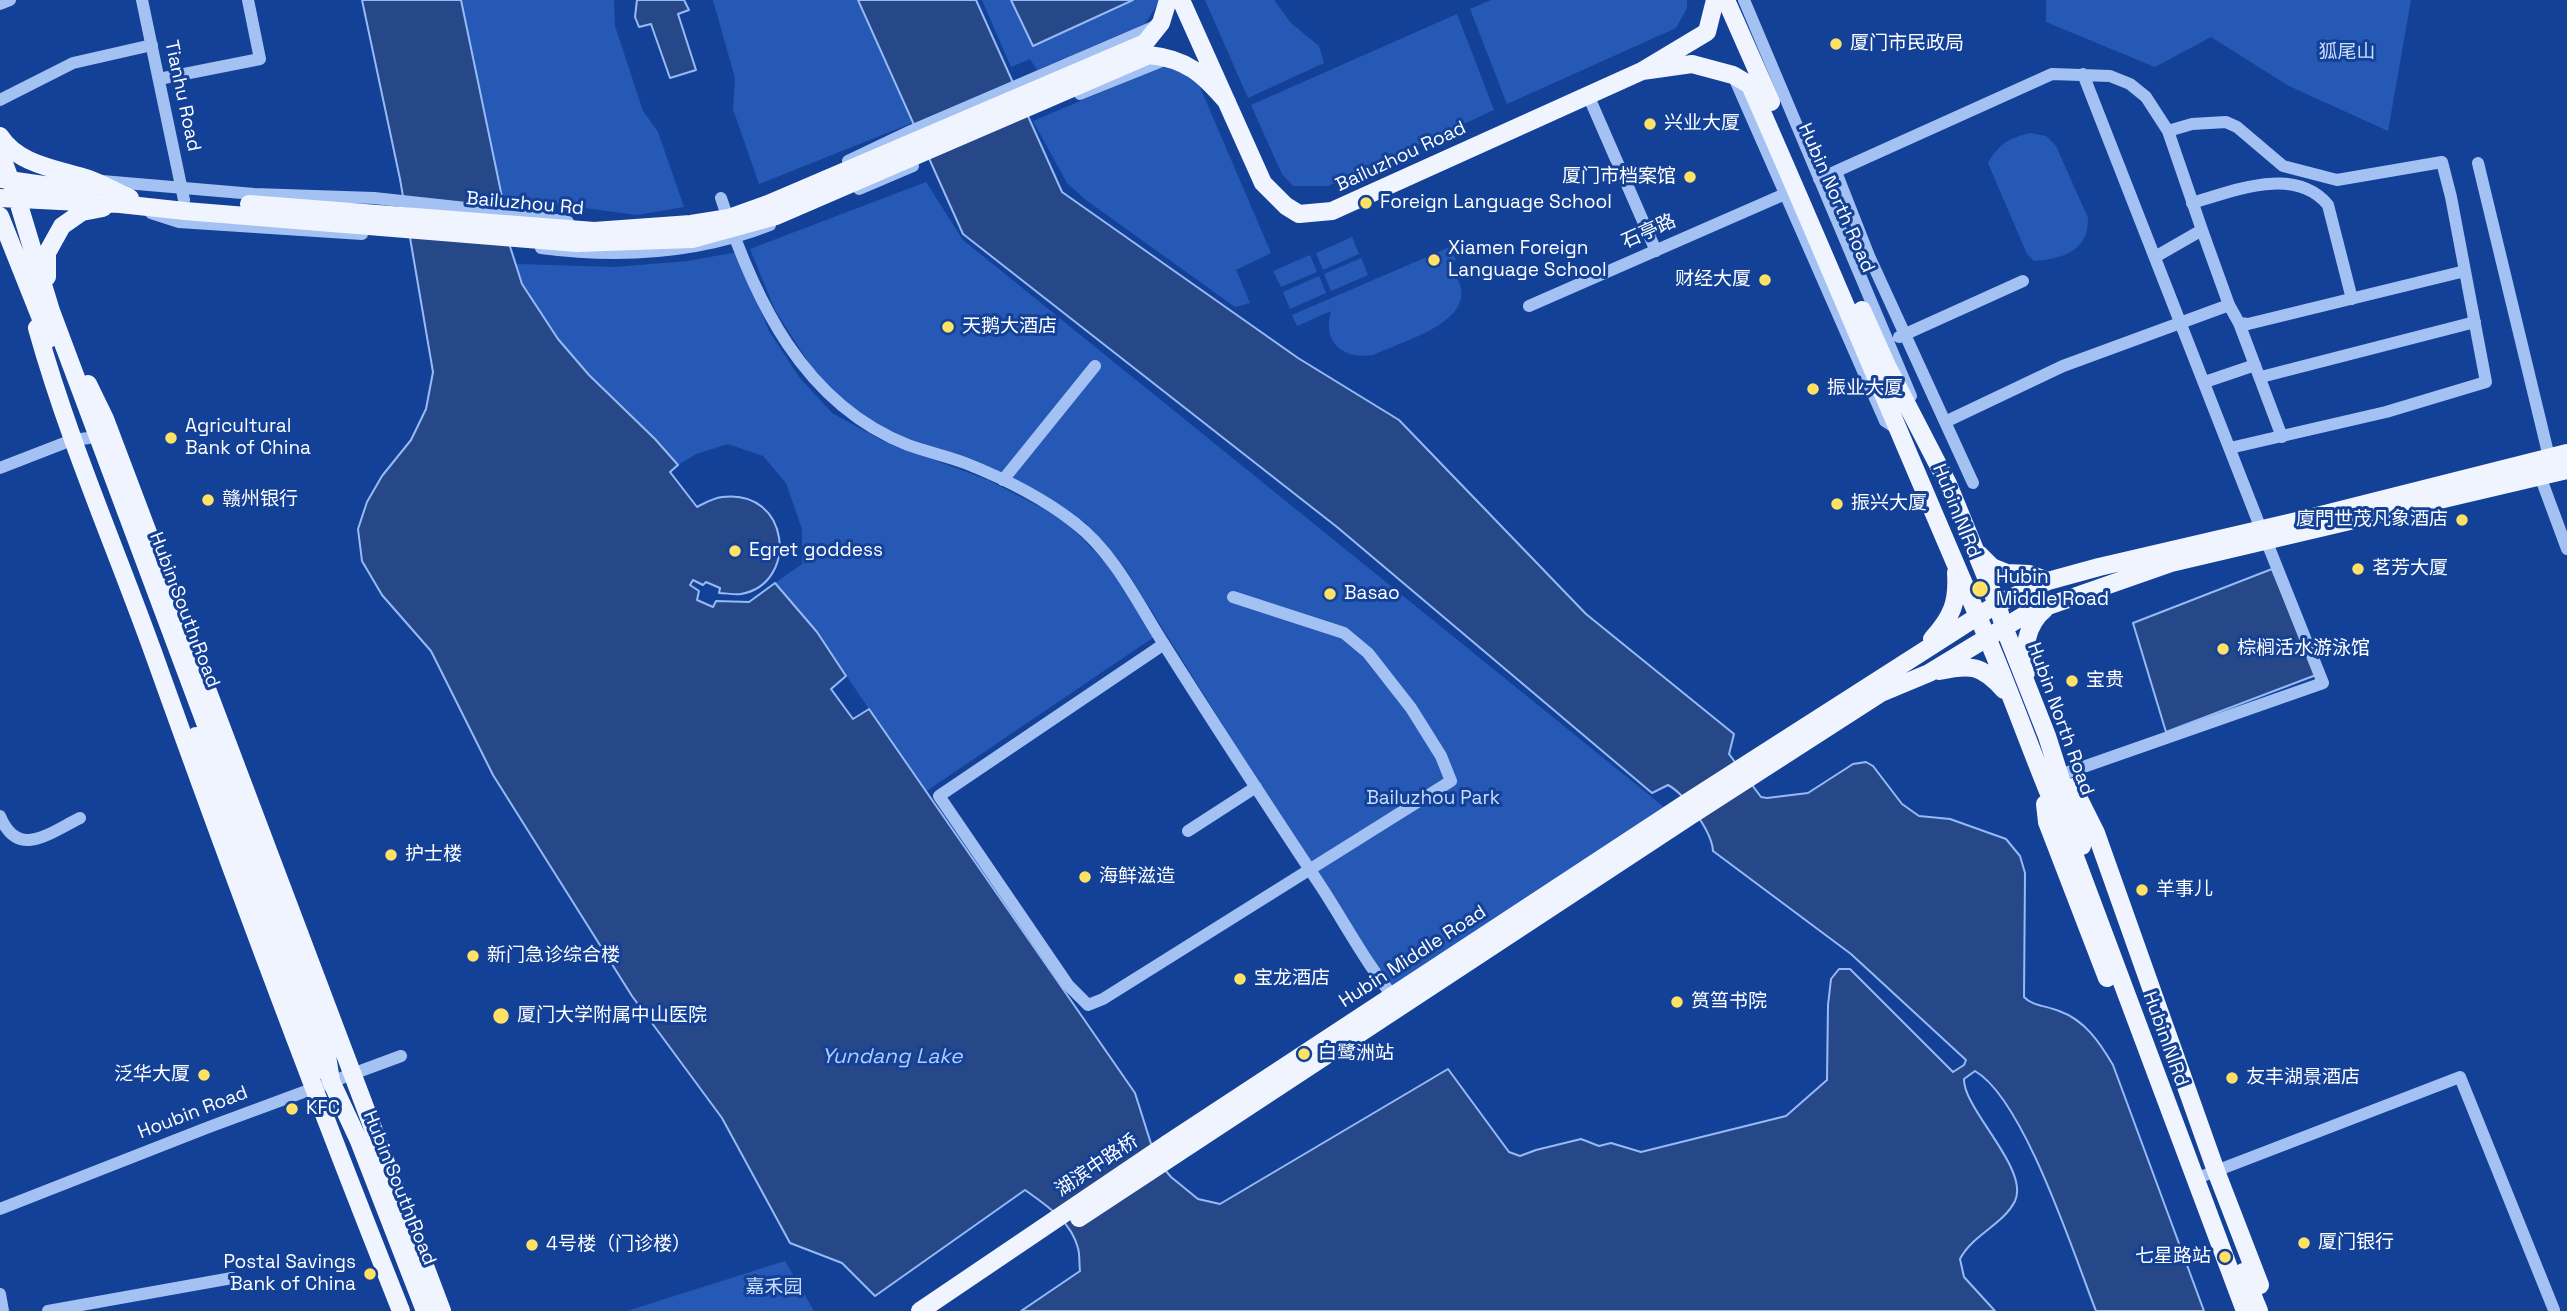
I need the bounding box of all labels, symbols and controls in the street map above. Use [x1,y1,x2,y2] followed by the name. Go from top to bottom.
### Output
[1850,33,1964,55] place label: 厦门市民政局
[1828,36,1844,52] marker: 厦门市民政局
[159,38,205,154] street label: Tianhu Road
[2319,42,2375,64] park label: 狐尾山
[1664,113,1740,135] place label: 兴业大厦
[1642,116,1658,132] marker: 兴业大厦
[1332,117,1470,197] street label: Bailuzhou Road
[1793,120,1879,276] street label: Hubin North Road
[1562,166,1676,188] place label: 厦门市档案馆
[1682,169,1698,185] marker: 厦门市档案馆
[465,187,585,221] street label: Bailuzhou Rd
[1380,192,1612,214] place label: Foreign Language School
[1358,195,1374,211] marker: Foreign Language School
[1618,210,1680,254] street label: 石亭路
[1448,238,1607,282] place label: Xiamen Foreign Language School
[1426,252,1442,268] marker: Xiamen Foreign Language School
[1675,269,1751,291] place label: 财经大厦
[1757,272,1773,288] marker: 财经大厦
[962,316,1057,338] place label: 天鹅大酒店
[940,319,956,335] marker: 天鹅大酒店
[1827,378,1903,400] place label: 振业大厦
[1805,381,1821,397] marker: 振业大厦
[185,416,311,460] place label: Agricultural Bank of China
[163,430,179,446] marker: Agricultural Bank of China
[1927,461,1985,561] street label: Hubin N Rd
[222,489,298,511] place label: 赣州银行
[200,492,216,508] marker: 赣州银行
[1851,493,1927,515] place label: 振兴大厦
[1829,496,1845,512] marker: 振兴大厦
[2296,509,2448,531] place label: 廈門世茂凡象酒店
[2454,512,2470,528] marker: 廈門世茂凡象酒店
[144,529,224,691] street label: Hubin South Road
[749,540,883,562] place label: Egret goddess
[727,543,743,559] marker: Egret goddess
[2372,558,2448,580] place label: 茗芳大厦
[2350,561,2366,577] marker: 茗芳大厦
[1996,567,2109,611] place label: Hubin Middle Road
[1970,579,1990,599] marker: Hubin Middle Road
[1344,583,1400,605] place label: Basao
[1322,586,1338,602] marker: Basao
[2237,638,2370,660] place label: 棕榈活水游泳馆
[2022,639,2098,799] street label: Hubin North Road
[2215,641,2231,657] marker: 棕榈活水游泳馆
[2086,670,2124,692] place label: 宝贵
[2064,673,2080,689] marker: 宝贵
[1366,788,1500,810] park label: Bailuzhou Park
[405,844,462,866] place label: 护士楼
[383,847,399,863] marker: 护士楼
[1099,866,1175,888] place label: 海鲜滋造
[1077,869,1093,885] marker: 海鲜滋造
[2156,879,2213,901] place label: 羊事儿
[2134,882,2150,898] marker: 羊事儿
[1335,901,1491,1013] street label: Hubin Middle Road
[487,945,620,967] place label: 新门急诊综合楼
[465,948,481,964] marker: 新门急诊综合楼
[1254,968,1330,990] place label: 宝龙酒店
[1232,971,1248,987] marker: 宝龙酒店
[2137,988,2193,1090] street label: Hubin N Rd
[1691,991,1767,1013] place label: 筼筜书院
[1669,994,1685,1010] marker: 筼筜书院
[517,1005,707,1027] place label: 厦门大学附属中山医院
[491,1006,511,1026] marker: 厦门大学附属中山医院
[1318,1043,1394,1065] place label: 白鹭洲站
[821,1044,963,1070] water label: Yundang Lake
[1296,1046,1312,1062] marker: 白鹭洲站
[114,1064,190,1086] place label: 泛华大厦
[196,1067,212,1083] marker: 泛华大厦
[2246,1067,2360,1089] place label: 友丰湖景酒店
[2224,1070,2240,1086] marker: 友丰湖景酒店
[135,1082,251,1144] street label: Houbin Road
[306,1098,340,1120] place label: KFC
[284,1101,300,1117] marker: KFC
[358,1107,440,1269] street label: Hubin South Road
[1051,1130,1143,1202] street label: 湖滨中路桥
[2318,1232,2394,1254] place label: 厦门银行
[546,1234,691,1256] place label: 4号楼（门诊楼）
[2296,1235,2312,1251] marker: 厦门银行
[524,1237,540,1253] marker: 4号楼（门诊楼）
[2135,1246,2211,1268] place label: 七星路站
[2217,1249,2233,1265] marker: 七星路站
[223,1252,356,1296] place label: Postal Savings Bank of China
[362,1266,378,1282] marker: Postal Savings Bank of China
[746,1277,802,1299] park label: 嘉禾园

